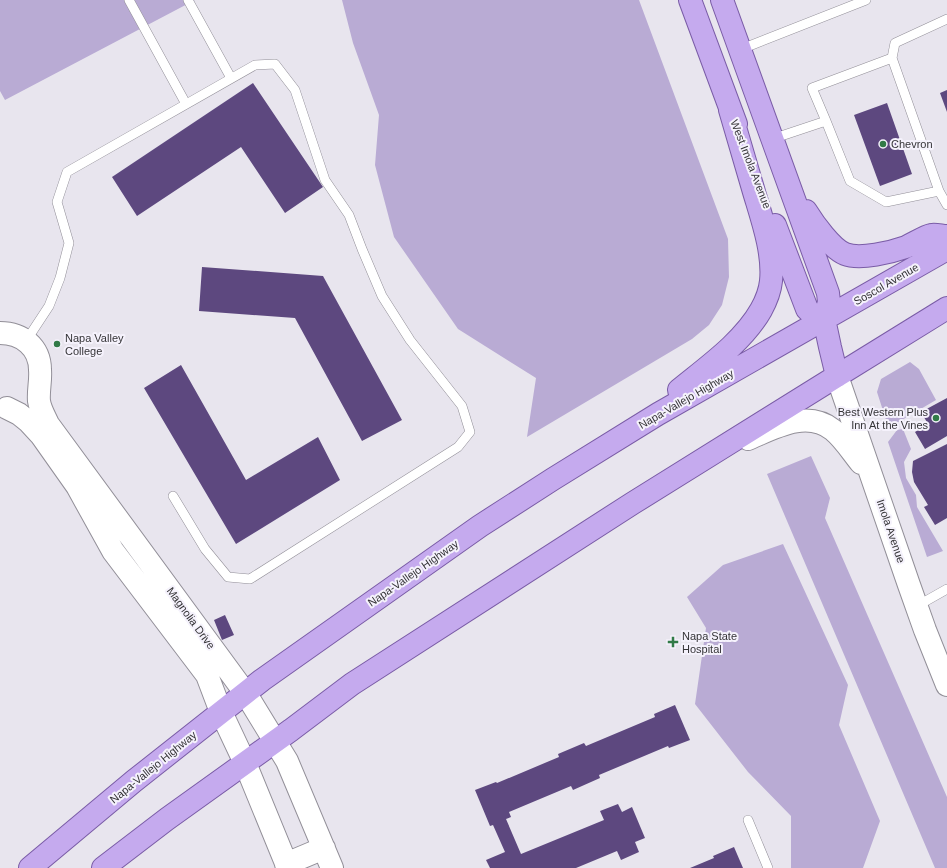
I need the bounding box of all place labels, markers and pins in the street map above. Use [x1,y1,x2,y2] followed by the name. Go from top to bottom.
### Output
[891,138,933,150] place label: Chevron
[878,139,888,149] marker: Chevron
[65,332,124,357] place label: Napa Valley College
[52,339,62,349] marker: Napa Valley College
[838,406,928,431] place label: Best Western Plus Inn At the Vines
[931,413,941,423] marker: Best Western Plus Inn At the Vines
[682,630,737,655] place label: Napa State Hospital
[667,636,679,648] marker: Napa State Hospital

